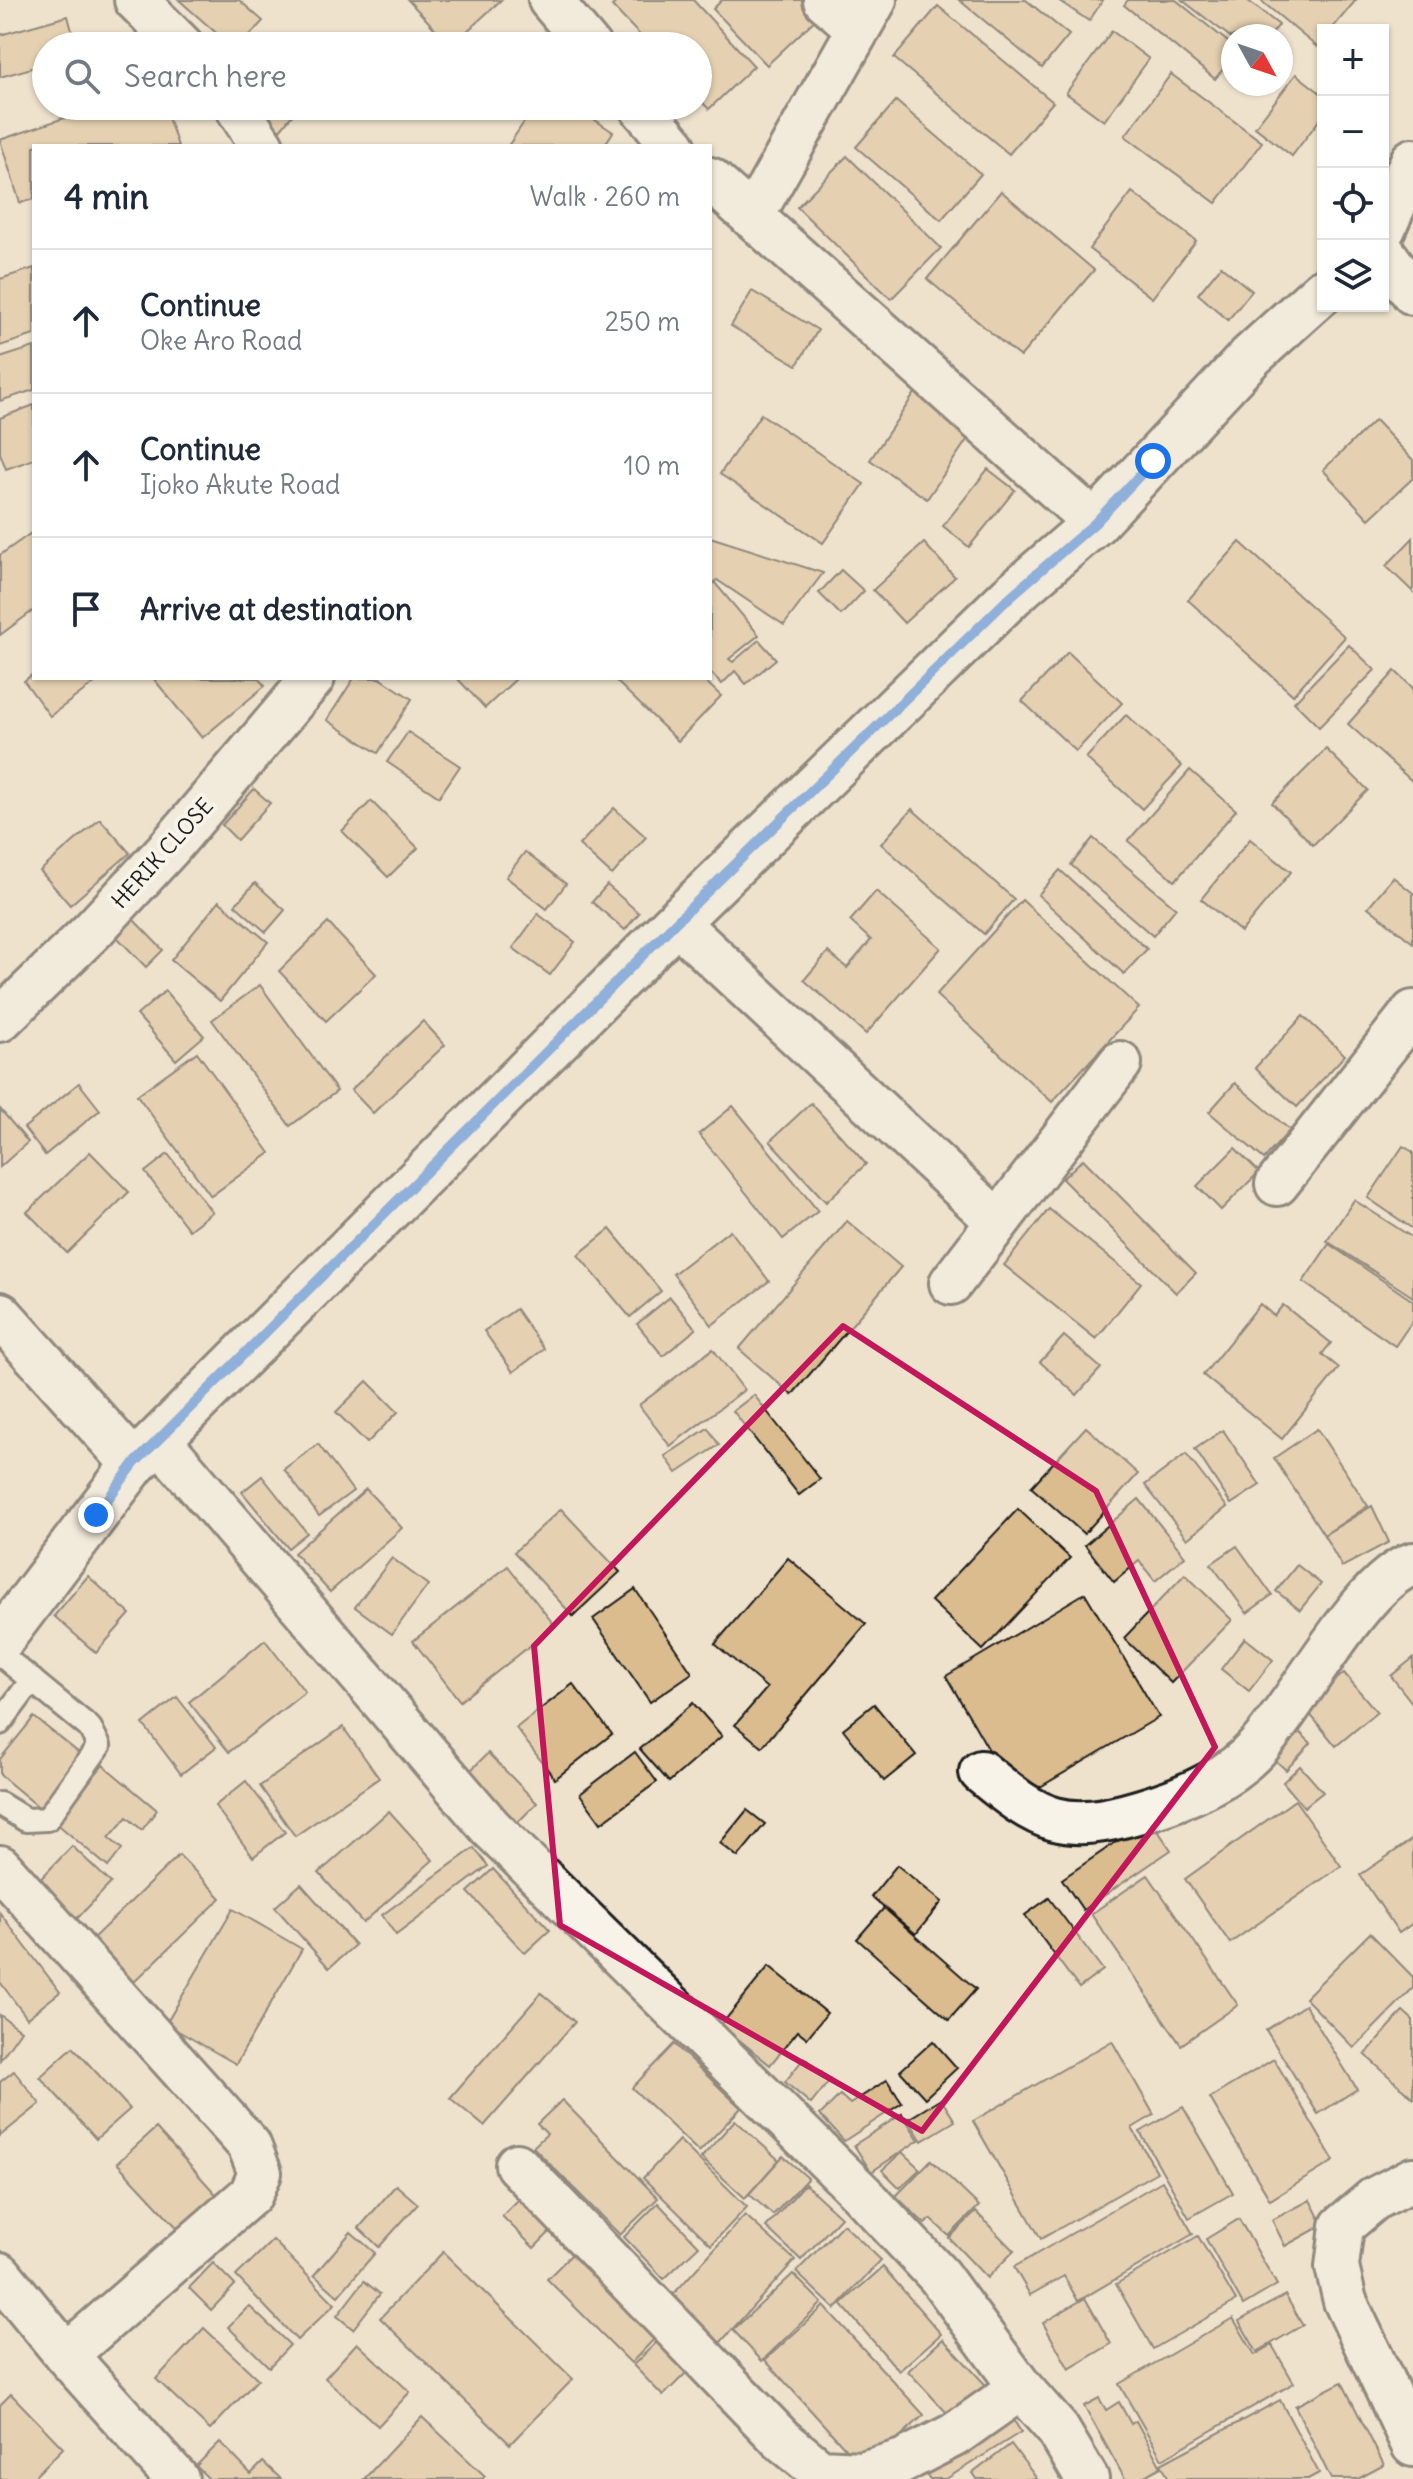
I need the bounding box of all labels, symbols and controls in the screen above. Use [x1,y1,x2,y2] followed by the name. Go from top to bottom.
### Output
[1221,24,1293,96] north arrow
[1317,24,1389,312] map controls
[1317,24,1389,96] button: +
[32,32,712,120] search box
[60,54,104,98] icon: search
[124,57,287,95] text: Search here
[1317,96,1389,168] button: −
[1317,168,1389,240] button: locate
[64,175,149,218] text: 4 min
[530,180,680,213] text: Walk · 260 m
[1317,240,1389,312] button: layers
[140,286,261,324] text: Continue
[64,299,108,343] icon: ahead
[605,305,680,338] text: 250 m
[140,324,302,357] text: Oke Aro Road
[140,430,261,468] text: Continue
[64,443,108,487] icon: ahead
[1135,443,1171,479] route start
[624,449,680,482] text: 10 m
[140,468,340,501] text: Ijoko Akute Road
[64,587,108,631] icon: arrive
[140,590,412,628] text: Arrive at destination
[105,792,219,914] street label: HERIK CLOSE
[78,1497,114,1533] route end

